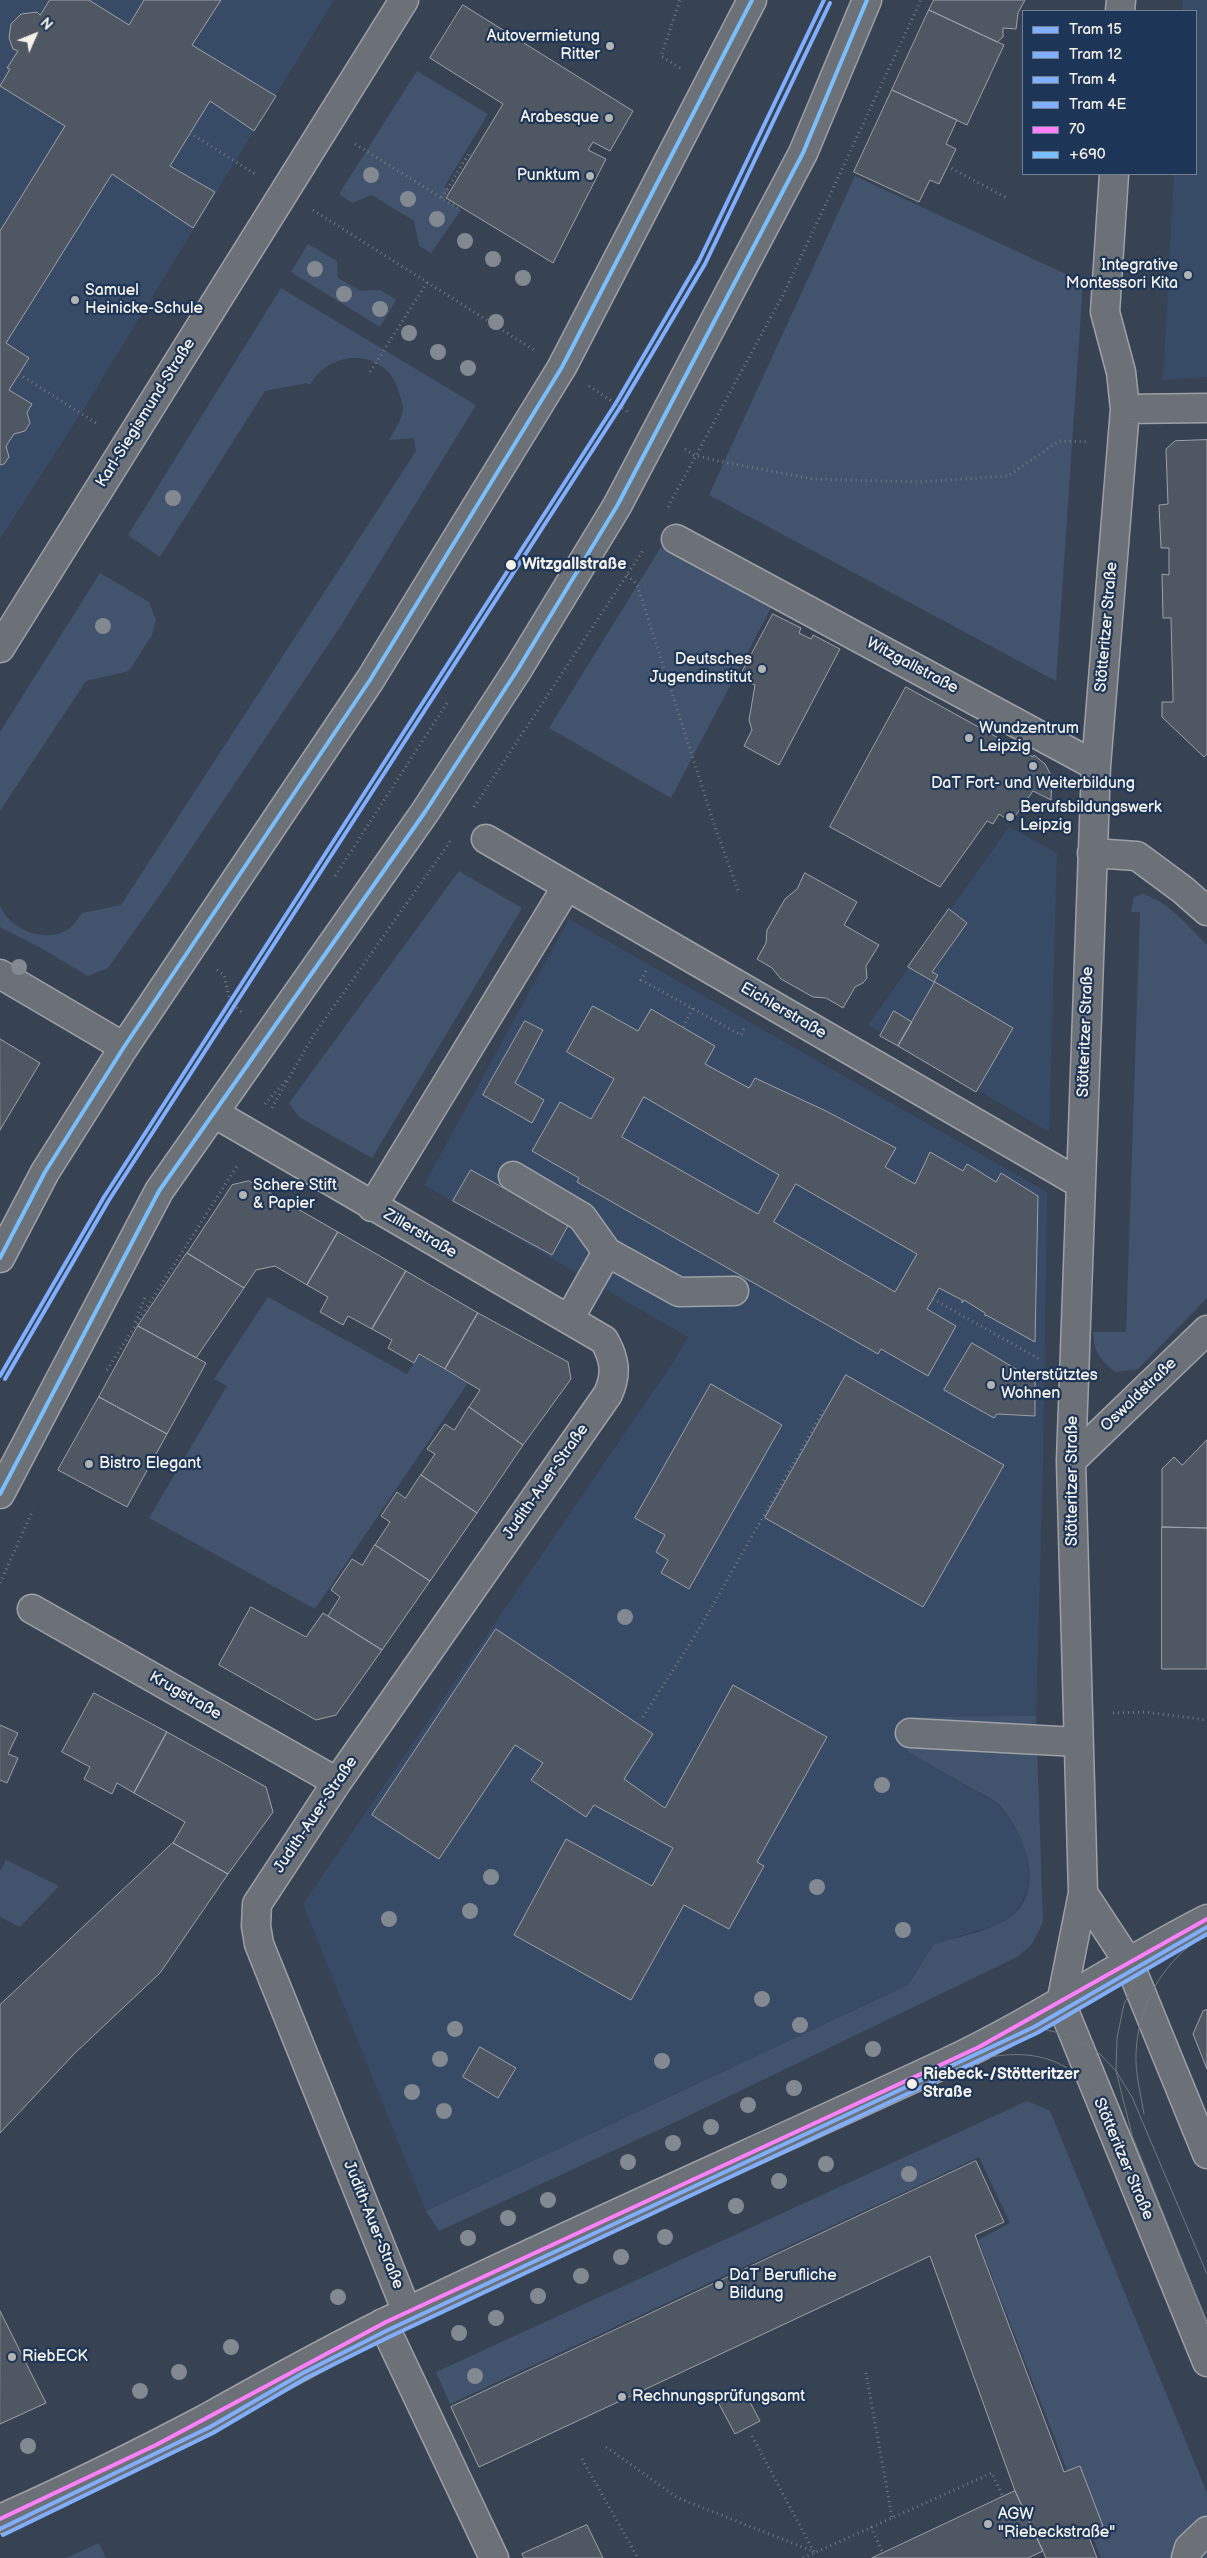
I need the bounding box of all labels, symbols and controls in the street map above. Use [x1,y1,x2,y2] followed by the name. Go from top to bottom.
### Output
[10,10,60,60] north arrow
[1022,10,1197,175] legend
[36,15,56,34] text: N
[1069,20,1122,39] text: Tram 15
[487,27,600,65] place label: Autovermietung Ritter
[604,40,616,52] marker: Autovermietung Ritter
[1069,45,1122,64] text: Tram 12
[1069,70,1116,89] text: Tram 4
[1069,95,1126,114] text: Tram 4E
[521,108,599,128] place label: Arabesque
[603,112,615,124] marker: Arabesque
[1069,120,1085,139] text: 70
[1069,145,1106,164] text: +690
[517,166,580,186] place label: Punktum
[584,170,596,182] marker: Punktum
[1066,256,1178,294] place label: Integrative Montessori Kita
[1182,269,1194,281] marker: Integrative Montessori Kita
[85,281,203,319] place label: Samuel Heinicke-Schule
[69,294,81,306] marker: Samuel Heinicke-Schule
[92,335,200,491] street label: Karl-Siegismund-Straße
[522,555,626,575] place label: Witzgallstraße
[504,558,518,572] marker: Witzgallstraße
[1092,561,1122,693] street label: Stötteritzer Straße
[863,634,961,698] street label: Witzgallstraße
[650,650,752,688] place label: Deutsches Jugendinstitut
[756,663,768,675] marker: Deutsches Jugendinstitut
[979,719,1079,757] place label: Wundzentrum Leipzig
[963,732,975,744] marker: Wundzentrum Leipzig
[1027,760,1039,772] marker: DaT Fort- und Weiterbildung
[931,774,1135,794] place label: DaT Fort- und Weiterbildung
[1020,798,1162,836] place label: Berufsbildungswerk Leipzig
[1004,811,1016,823] marker: Berufsbildungswerk Leipzig
[1074,966,1098,1098] street label: Stötteritzer Straße
[737,979,829,1043] street label: Eichlerstraße
[253,1176,337,1214] place label: Schere Stift & Papier
[237,1189,249,1201] marker: Schere Stift & Papier
[380,1205,460,1263] street label: Zillerstraße
[1097,1354,1181,1436] street label: Oswaldstraße
[1001,1366,1098,1404] place label: Unterstütztes Wohnen
[985,1379,997,1391] marker: Unterstütztes Wohnen
[1063,1416,1083,1546] street label: Stötteritzer Straße
[499,1421,593,1543] street label: Judith-Auer-Straße
[99,1454,201,1474] place label: Bistro Elegant
[83,1458,95,1470] marker: Bistro Elegant
[146,1668,224,1724] street label: Krugstraße
[270,1753,362,1877] street label: Judith-Auer-Straße
[923,2065,1079,2103] place label: Riebeck-/Stötteritzer Straße
[905,2077,919,2091] marker: Riebeck-/Stötteritzer Straße
[1089,2095,1157,2223] street label: Stötteritzer Straße
[339,2158,407,2292] street label: Judith-Auer-Straße
[729,2266,837,2304] place label: DaT Berufliche Bildung
[713,2279,725,2291] marker: DaT Berufliche Bildung
[22,2347,88,2367] place label: RiebECK
[6,2351,18,2363] marker: RiebECK
[632,2387,805,2407] place label: Rechnungsprüfungsamt
[616,2391,628,2403] marker: Rechnungsprüfungsamt
[998,2505,1115,2543] place label: AGW "Riebeckstraße"
[982,2518,994,2530] marker: AGW "Riebeckstraße"

